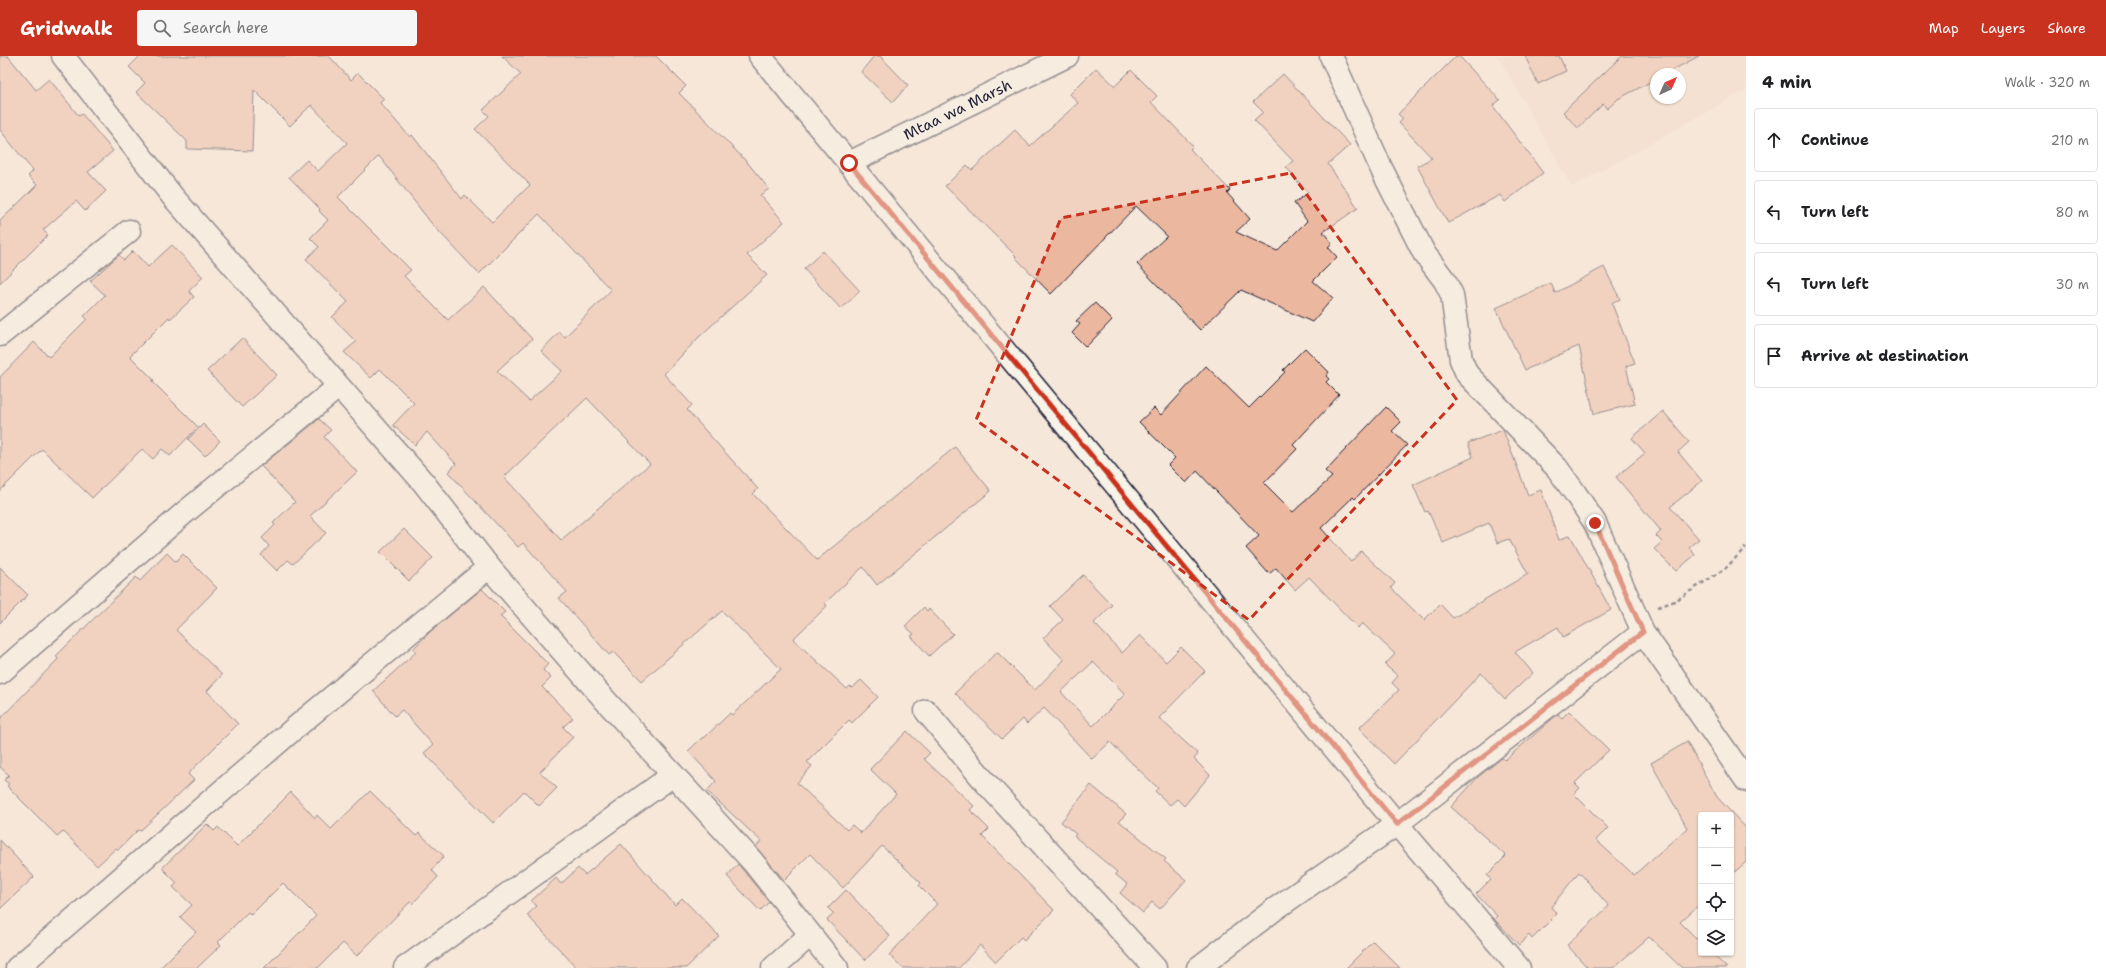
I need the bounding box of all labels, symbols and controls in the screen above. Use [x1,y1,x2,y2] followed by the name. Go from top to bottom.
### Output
[137,10,417,46] search box
[20,16,113,41] text: Gridwalk
[151,17,173,39] icon: search
[183,18,269,38] text: Search here
[1929,19,1959,37] text: Map
[1981,19,2025,37] text: Layers
[2047,19,2086,37] text: Share
[1650,68,1686,104] north arrow
[1762,71,1812,93] text: 4 min
[2004,74,2090,91] text: Walk · 320 m
[900,75,1015,145] street label: Mtaa wa Marsh
[1763,129,1785,151] icon: ahead
[1801,130,1869,150] text: Continue
[2051,132,2089,149] text: 210 m
[840,154,858,172] route start
[1763,201,1785,223] icon: left
[1801,202,1869,222] text: Turn left
[2055,204,2089,221] text: 80 m
[1763,273,1785,295] icon: left
[1801,274,1869,294] text: Turn left
[2055,276,2089,293] text: 30 m
[1763,345,1785,367] icon: arrive
[1801,346,1969,366] text: Arrive at destination
[1586,514,1604,532] route end
[1698,812,1734,956] map controls
[1698,812,1734,848] button: +
[1698,848,1734,884] button: −
[1698,884,1734,920] button: locate
[1698,920,1734,956] button: layers

